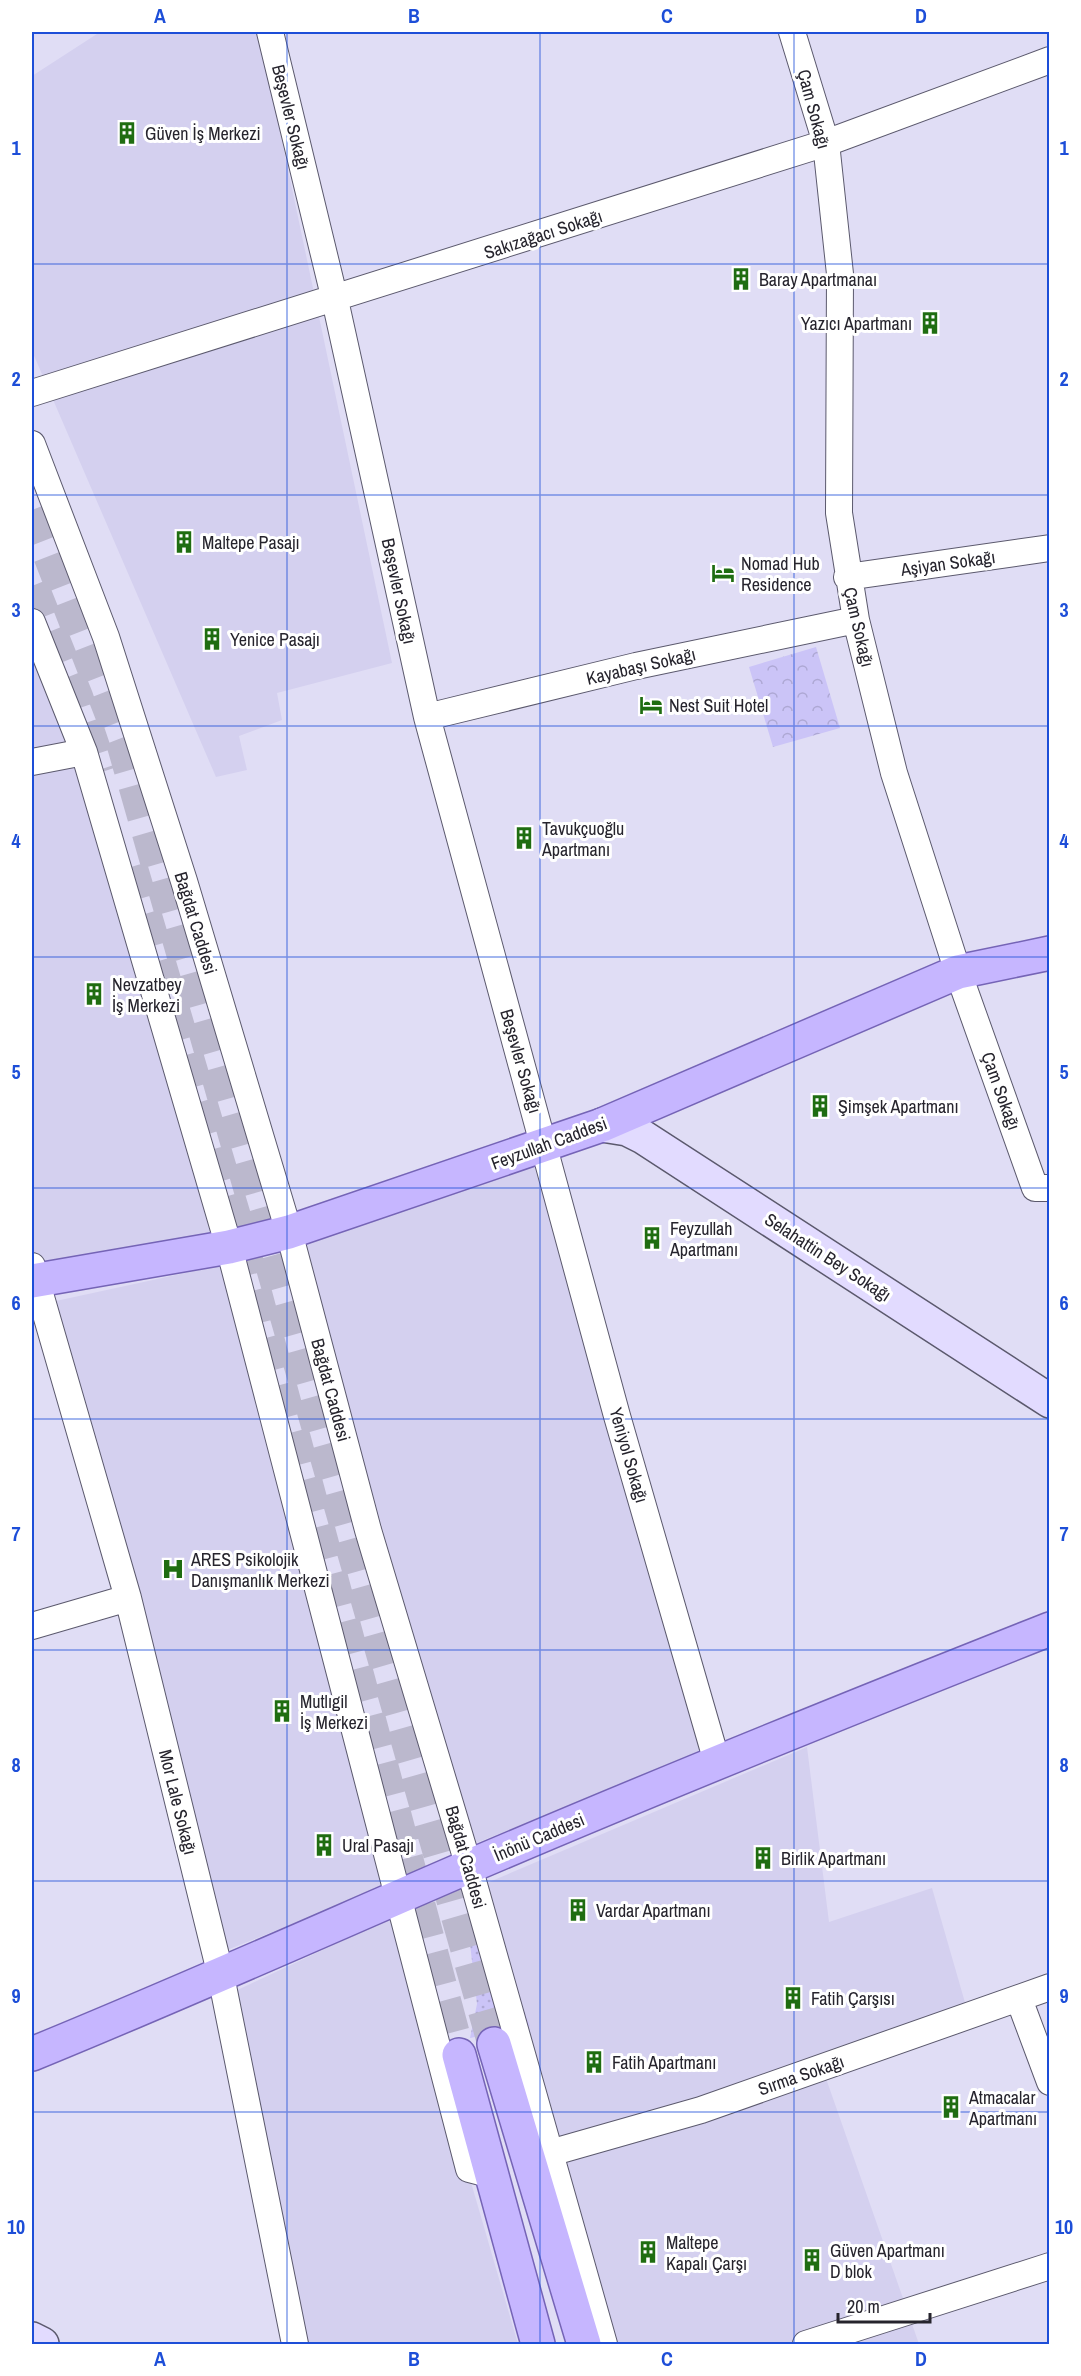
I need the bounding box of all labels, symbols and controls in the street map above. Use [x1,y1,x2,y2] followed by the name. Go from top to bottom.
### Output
[154,2,166,29] text: A
[408,2,420,29] text: B
[661,2,673,29] text: C
[915,2,927,29] text: D
[266,62,316,172] street label: Beşevler Sokağı
[791,67,837,151] street label: Çam Sokağı
[114,120,140,146] building icon: Güven İş Merkezi
[145,121,261,146] place label: Güven İş Merkezi
[11,134,21,161] text: 1
[1059,134,1069,161] text: 1
[481,203,605,265] street label: Sakızağacı Sokağı
[728,266,754,292] building icon: Baray Apartmanaı
[759,267,877,292] place label: Baray Apartmanaı
[917,310,943,336] building icon: Yazıcı Apartmanı
[801,311,912,336] place label: Yazıcı Apartmanı
[11,365,21,392] text: 2
[1059,365,1069,392] text: 2
[171,529,197,555] building icon: Maltepe Pasajı
[202,530,300,555] place label: Maltepe Pasajı
[376,536,422,646] street label: Beşevler Sokağı
[898,544,997,582] street label: Aşiyan Sokağı
[741,551,820,597] place label: Nomad Hub Residence
[710,560,736,586] hotel icon: Nomad Hub Residence
[838,585,880,669] street label: Çam Sokağı
[11,596,21,623] text: 3
[1059,596,1069,623] text: 3
[199,626,225,652] building icon: Yenice Pasajı
[230,627,320,652] place label: Yenice Pasajı
[584,641,698,691] street label: Kayabaşı Sokağı
[638,692,664,718] hotel icon: Nest Suit Hotel
[669,693,768,718] place label: Nest Suit Hotel
[541,816,624,862] place label: Tavukçuoğlu Apartmanı
[511,825,537,851] building icon: Tavukçuoğlu Apartmanı
[11,827,21,854] text: 4
[1059,827,1069,854] text: 4
[169,869,223,977] street label: Bağdat Caddesi
[112,972,182,1018] place label: Nevzatbey İş Merkezi
[81,981,107,1007] building icon: Nevzatbey İş Merkezi
[494,1006,548,1116] street label: Beşevler Sokağı
[975,1049,1027,1133] street label: Çam Sokağı
[11,1058,21,1085] text: 5
[1059,1058,1069,1085] text: 5
[807,1093,833,1119] building icon: Şimşek Apartmanı
[838,1094,959,1119] place label: Şimşek Apartmanı
[488,1110,610,1176] street label: Feyzullah Caddesi
[760,1207,896,1307] street label: Selahattin Bey Sokağı
[669,1216,738,1262] place label: Feyzullah Apartmanı
[639,1225,665,1251] building icon: Feyzullah Apartmanı
[11,1289,21,1316] text: 6
[1059,1289,1069,1316] text: 6
[305,1336,357,1444] street label: Bağdat Caddesi
[603,1404,655,1506] street label: Yeniyol Sokağı
[11,1520,21,1547] text: 7
[1059,1520,1069,1547] text: 7
[190,1547,330,1593] place label: ARES Psikolojik Danışmanlık Merkezi
[160,1556,186,1582] hospital icon: ARES Psikolojik Danışmanlık Merkezi
[300,1689,368,1735] place label: Mutlıgil İş Merkezi
[269,1698,295,1724] building icon: Mutlıgil İş Merkezi
[153,1747,203,1857] street label: Mor Lale Sokağı
[11,1751,21,1778] text: 8
[1059,1751,1069,1778] text: 8
[439,1803,493,1911] street label: Bağdat Caddesi
[490,1807,588,1867] street label: İnönü Caddesi
[311,1832,337,1858] building icon: Ural Pasajı
[342,1833,414,1858] place label: Ural Pasajı
[750,1845,776,1871] building icon: Birlik Apartmanı
[781,1846,886,1871] place label: Birlik Apartmanı
[565,1897,591,1923] building icon: Vardar Apartmanı
[596,1898,711,1923] place label: Vardar Apartmanı
[11,1982,21,2009] text: 9
[1059,1982,1069,2009] text: 9
[780,1985,806,2011] building icon: Fatih Çarşısı
[811,1986,895,2011] place label: Fatih Çarşısı
[581,2049,607,2075] building icon: Fatih Apartmanı
[755,2049,847,2101] street label: Sırma Sokağı
[612,2050,716,2075] place label: Fatih Apartmanı
[968,2085,1037,2131] place label: Atmacalar Apartmanı
[938,2094,964,2120] building icon: Atmacalar Apartmanı
[7,2213,25,2240] text: 10
[1055,2213,1073,2240] text: 10
[666,2230,747,2276] place label: Maltepe Kapalı Çarşı
[830,2238,945,2284] place label: Güven Apartmanı D blok
[635,2239,661,2265] building icon: Maltepe Kapalı Çarşı
[799,2247,825,2273] building icon: Güven Apartmanı D blok
[838,2286,930,2324] scale bar
[847,2294,880,2319] text: 20 m
[154,2345,166,2372] text: A
[408,2345,420,2372] text: B
[661,2345,673,2372] text: C
[915,2345,927,2372] text: D

